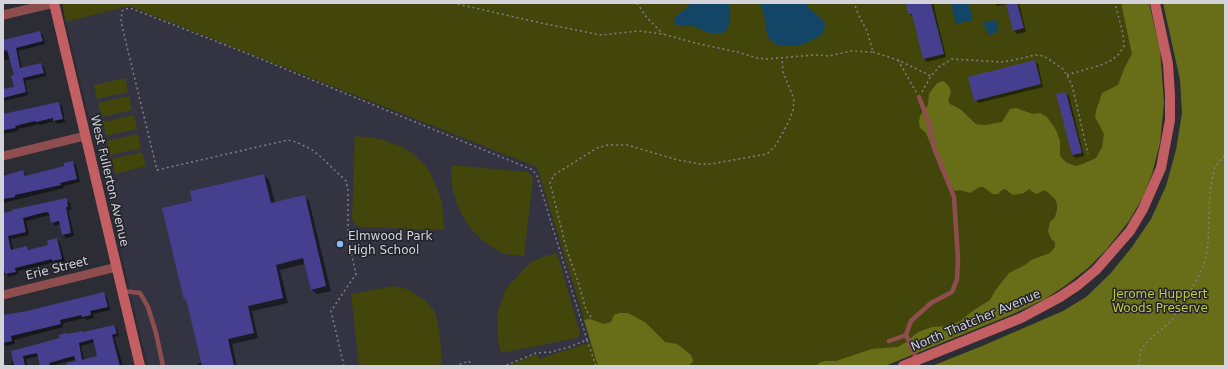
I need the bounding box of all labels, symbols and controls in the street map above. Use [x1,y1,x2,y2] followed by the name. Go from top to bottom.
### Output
[87,114,131,248] street label: West Fullerton Avenue
[348,230,432,258] place label: Elmwood Park High School
[335,239,345,249] marker: Elmwood Park High School
[24,254,90,284] street label: Erie Street
[909,287,1043,355] street label: North Thatcher Avenue
[1112,288,1208,316] park label: Jerome Huppert Woods Preserve

